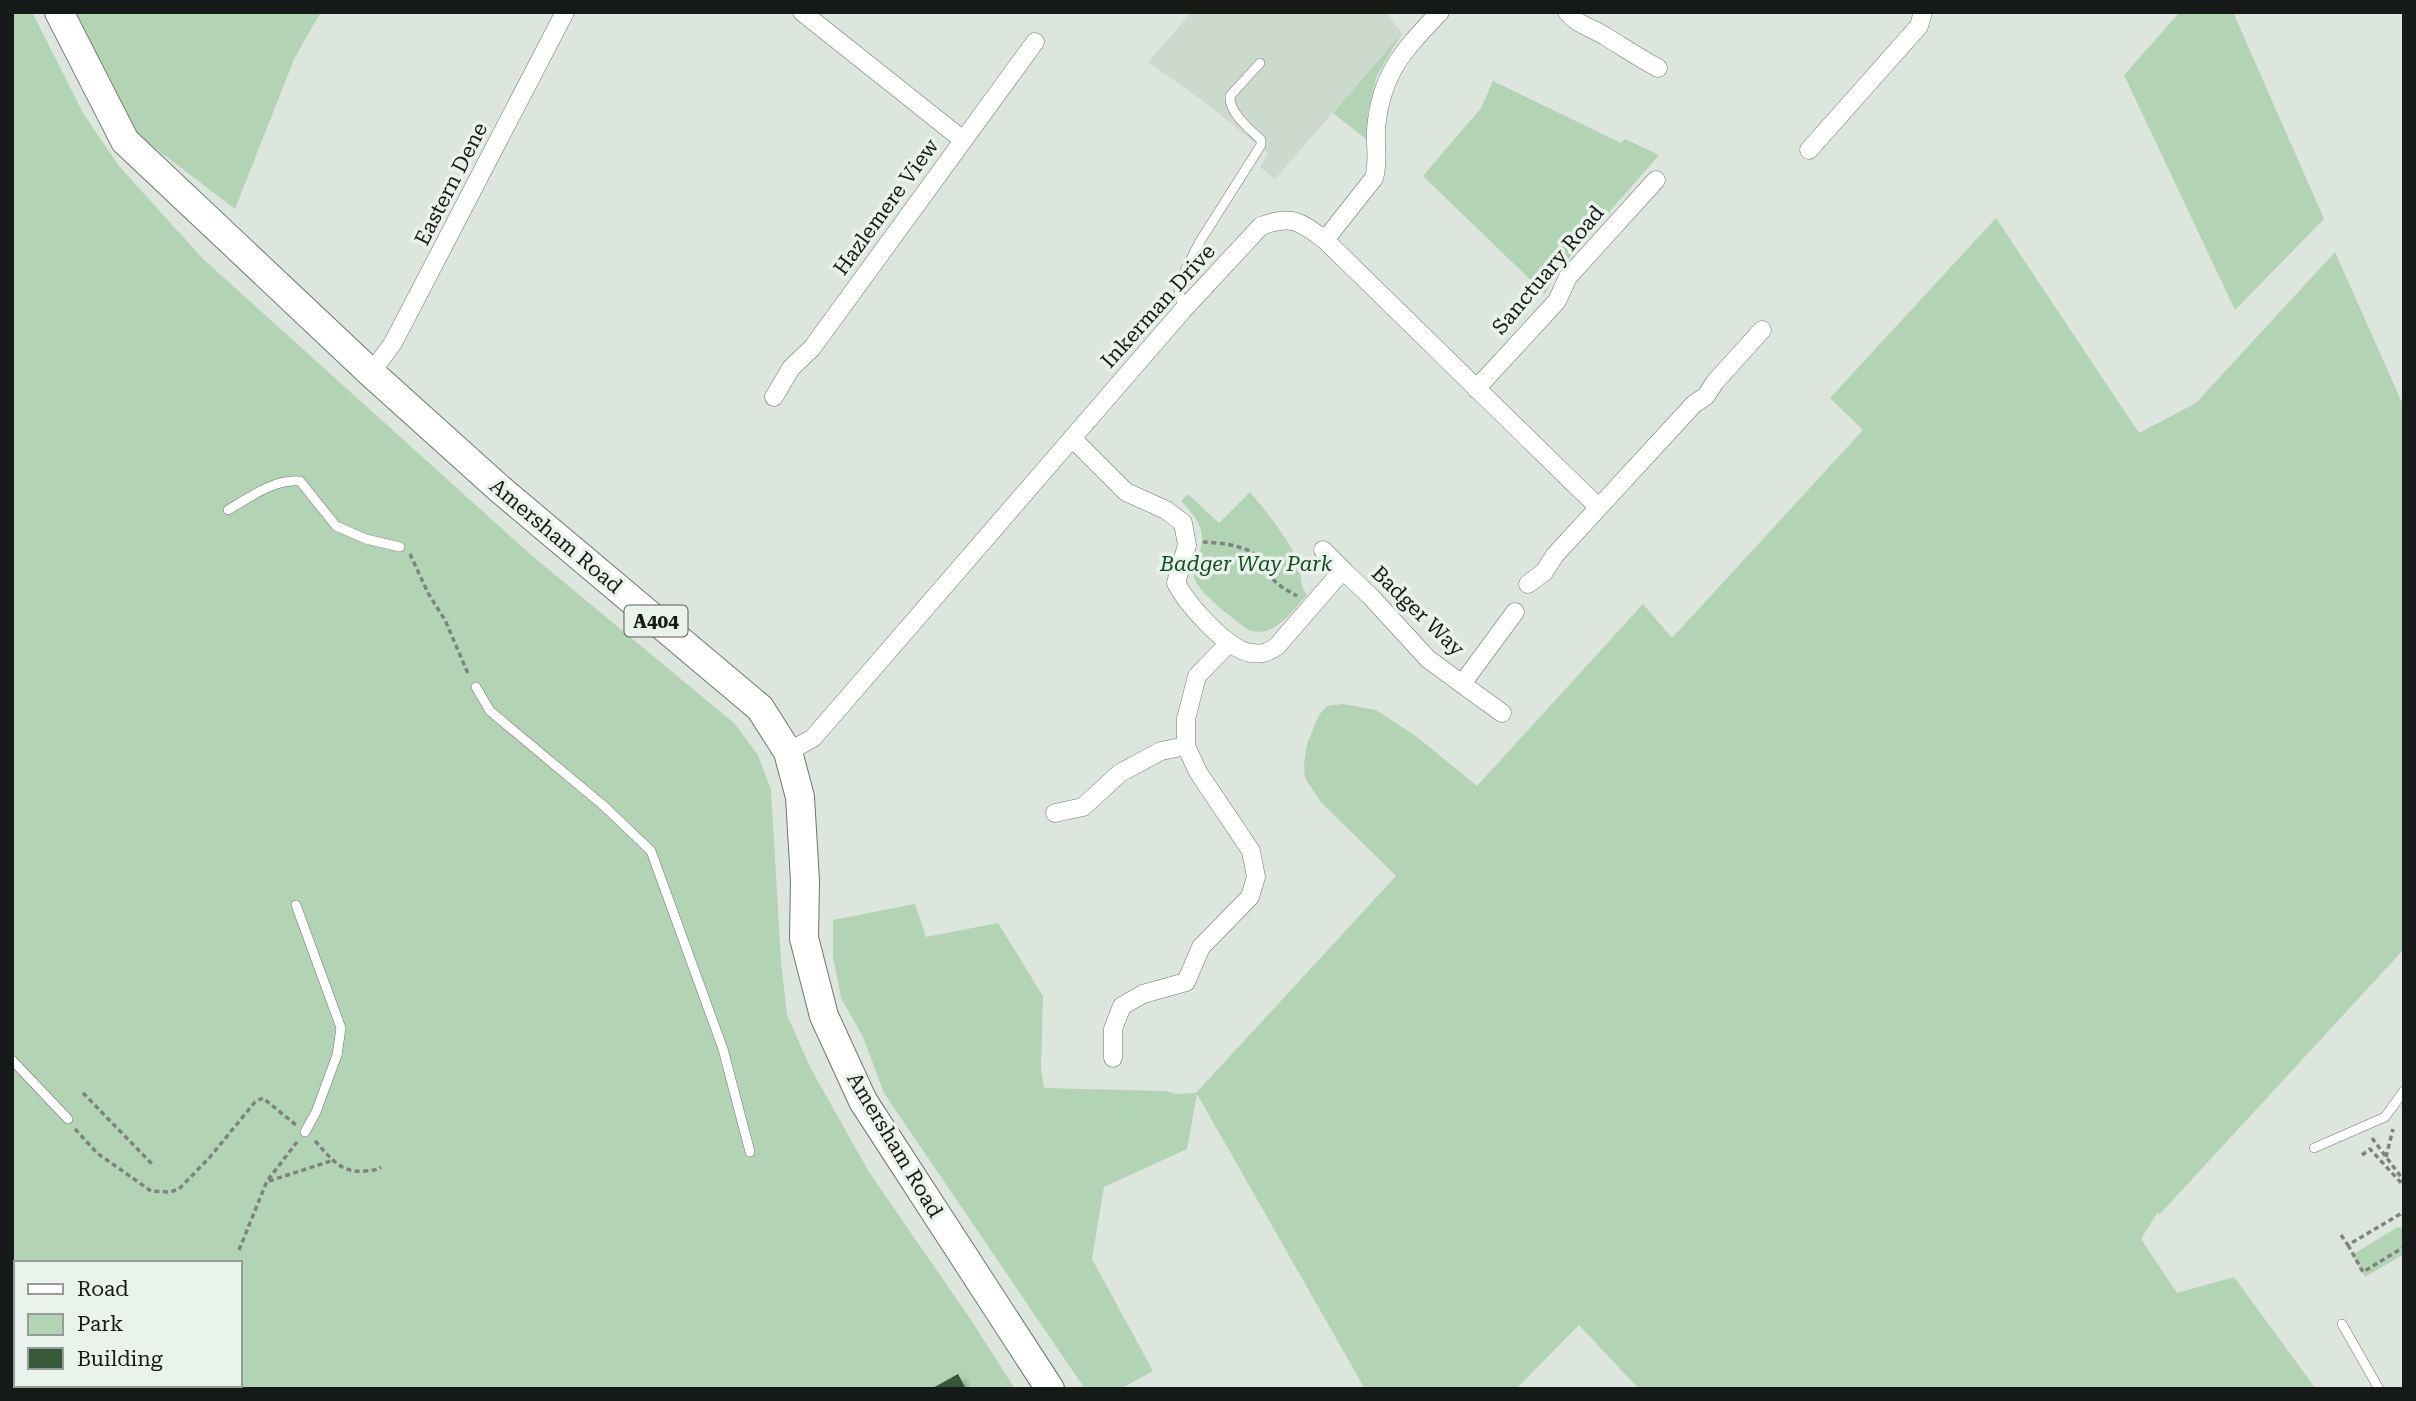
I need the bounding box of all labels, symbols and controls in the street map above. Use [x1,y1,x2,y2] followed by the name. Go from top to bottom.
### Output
[410,119,492,249] street label: Eastern Dene
[829,134,944,280] street label: Hazlemere View
[1487,200,1609,339] street label: Sanctuary Road
[1096,239,1220,373] street label: Inkerman Drive
[485,474,627,599] street label: Amersham Road
[1159,552,1333,576] park label: Badger Way Park
[1367,561,1470,661] street label: Badger Way
[624,606,688,636] road number: A404
[842,1068,948,1222] street label: Amersham Road
[14,1261,242,1387] legend
[77,1277,129,1301] text: Road
[77,1312,123,1336] text: Park
[77,1347,163,1371] text: Building

